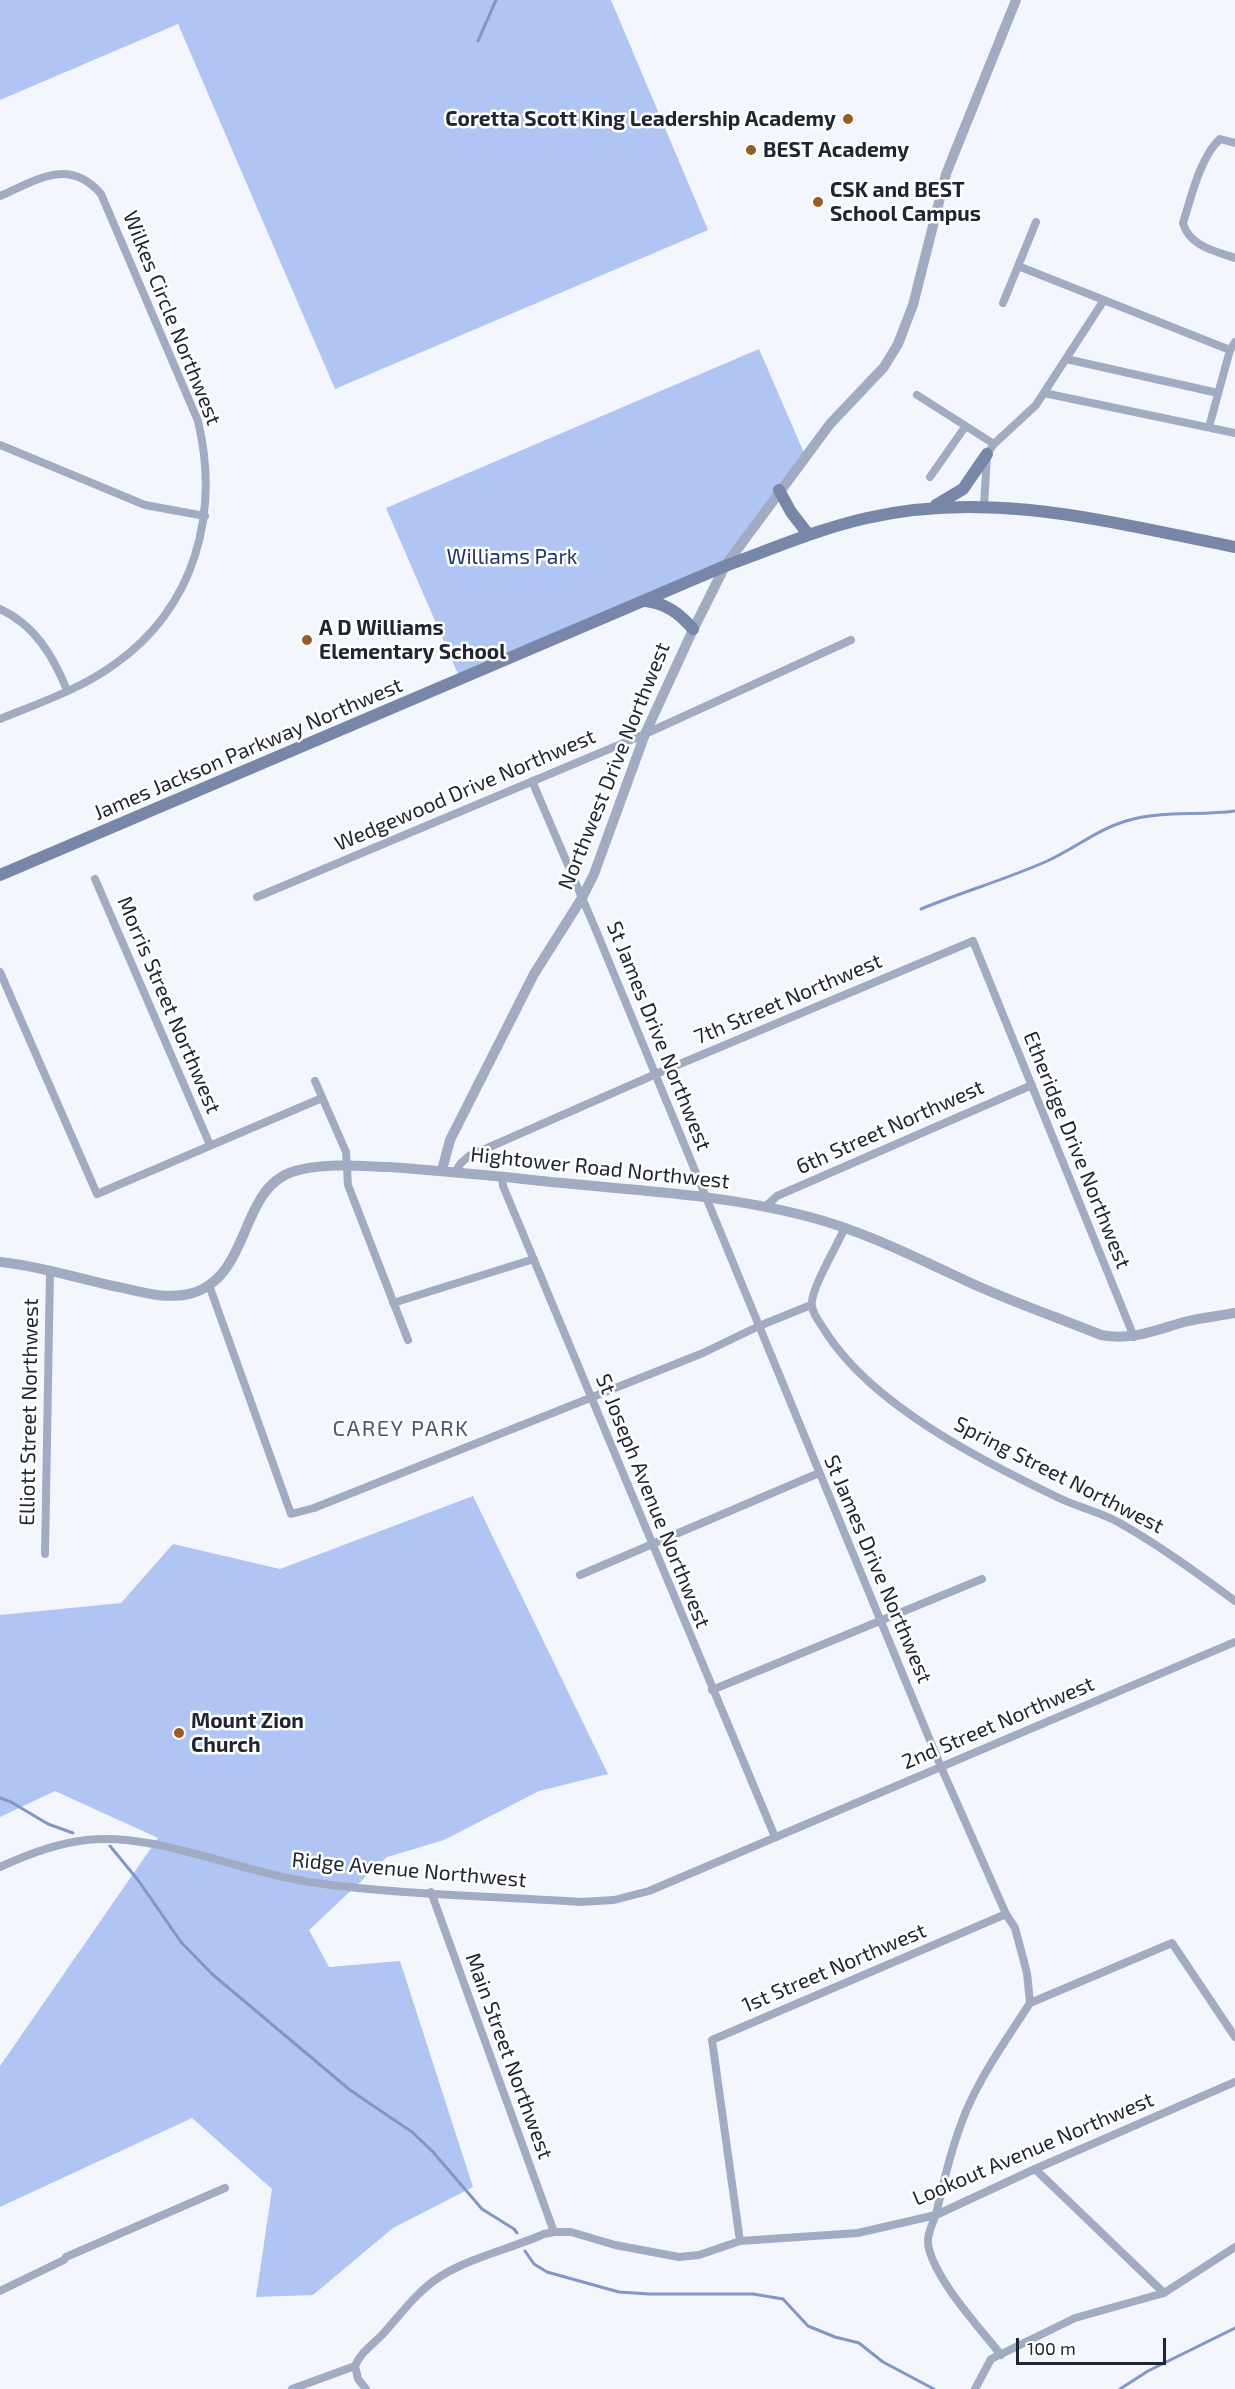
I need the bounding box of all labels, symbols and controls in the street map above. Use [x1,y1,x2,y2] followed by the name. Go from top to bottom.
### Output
[445,106,836,132] place label: Coretta Scott King Leadership Academy
[841,112,855,126] marker: Coretta Scott King Leadership Academy
[763,137,909,163] place label: BEST Academy
[744,143,758,157] marker: BEST Academy
[830,177,981,227] place label: CSK and BEST School Campus
[811,195,825,209] marker: CSK and BEST School Campus
[117,207,227,429] street label: Wilkes Circle Northwest
[446,544,578,570] park label: Williams Park
[319,615,506,665] place label: A D Williams Elementary School
[300,633,314,647] marker: A D Williams Elementary School
[553,639,675,893] street label: Northwest Drive Northwest
[90,672,406,826] street label: James Jackson Parkway Northwest
[331,724,599,856] street label: Wedgewood Drive Northwest
[112,893,226,1117] street label: Morris Street Northwest
[601,918,717,1154] street label: St James Drive Northwest
[690,948,886,1050] street label: 7th Street Northwest
[1018,1028,1136,1272] street label: Etheridge Drive Northwest
[792,1074,988,1180] street label: 6th Street Northwest
[469,1142,731,1194] street label: Hightower Road Northwest
[14,1298,44,1526] street label: Elliott Street Northwest
[590,1370,716,1632] street label: St Joseph Avenue Northwest
[950,1411,1168,1539] street label: Spring Street Northwest
[332,1416,470,1442] district label: CAREY PARK
[819,1451,937,1687] street label: St James Drive Northwest
[898,1671,1098,1775] street label: 2nd Street Northwest
[191,1708,304,1758] place label: Mount Zion Church
[172,1726,186,1740] marker: Mount Zion Church
[291,1847,527,1893] street label: Ridge Avenue Northwest
[738,1918,930,2018] street label: 1st Street Northwest
[460,1949,558,2163] street label: Main Street Northwest
[909,2087,1157,2211] street label: Lookout Avenue Northwest
[1019,2326,1169,2364] scale bar
[1027,2337,1076,2359] text: 100 m

